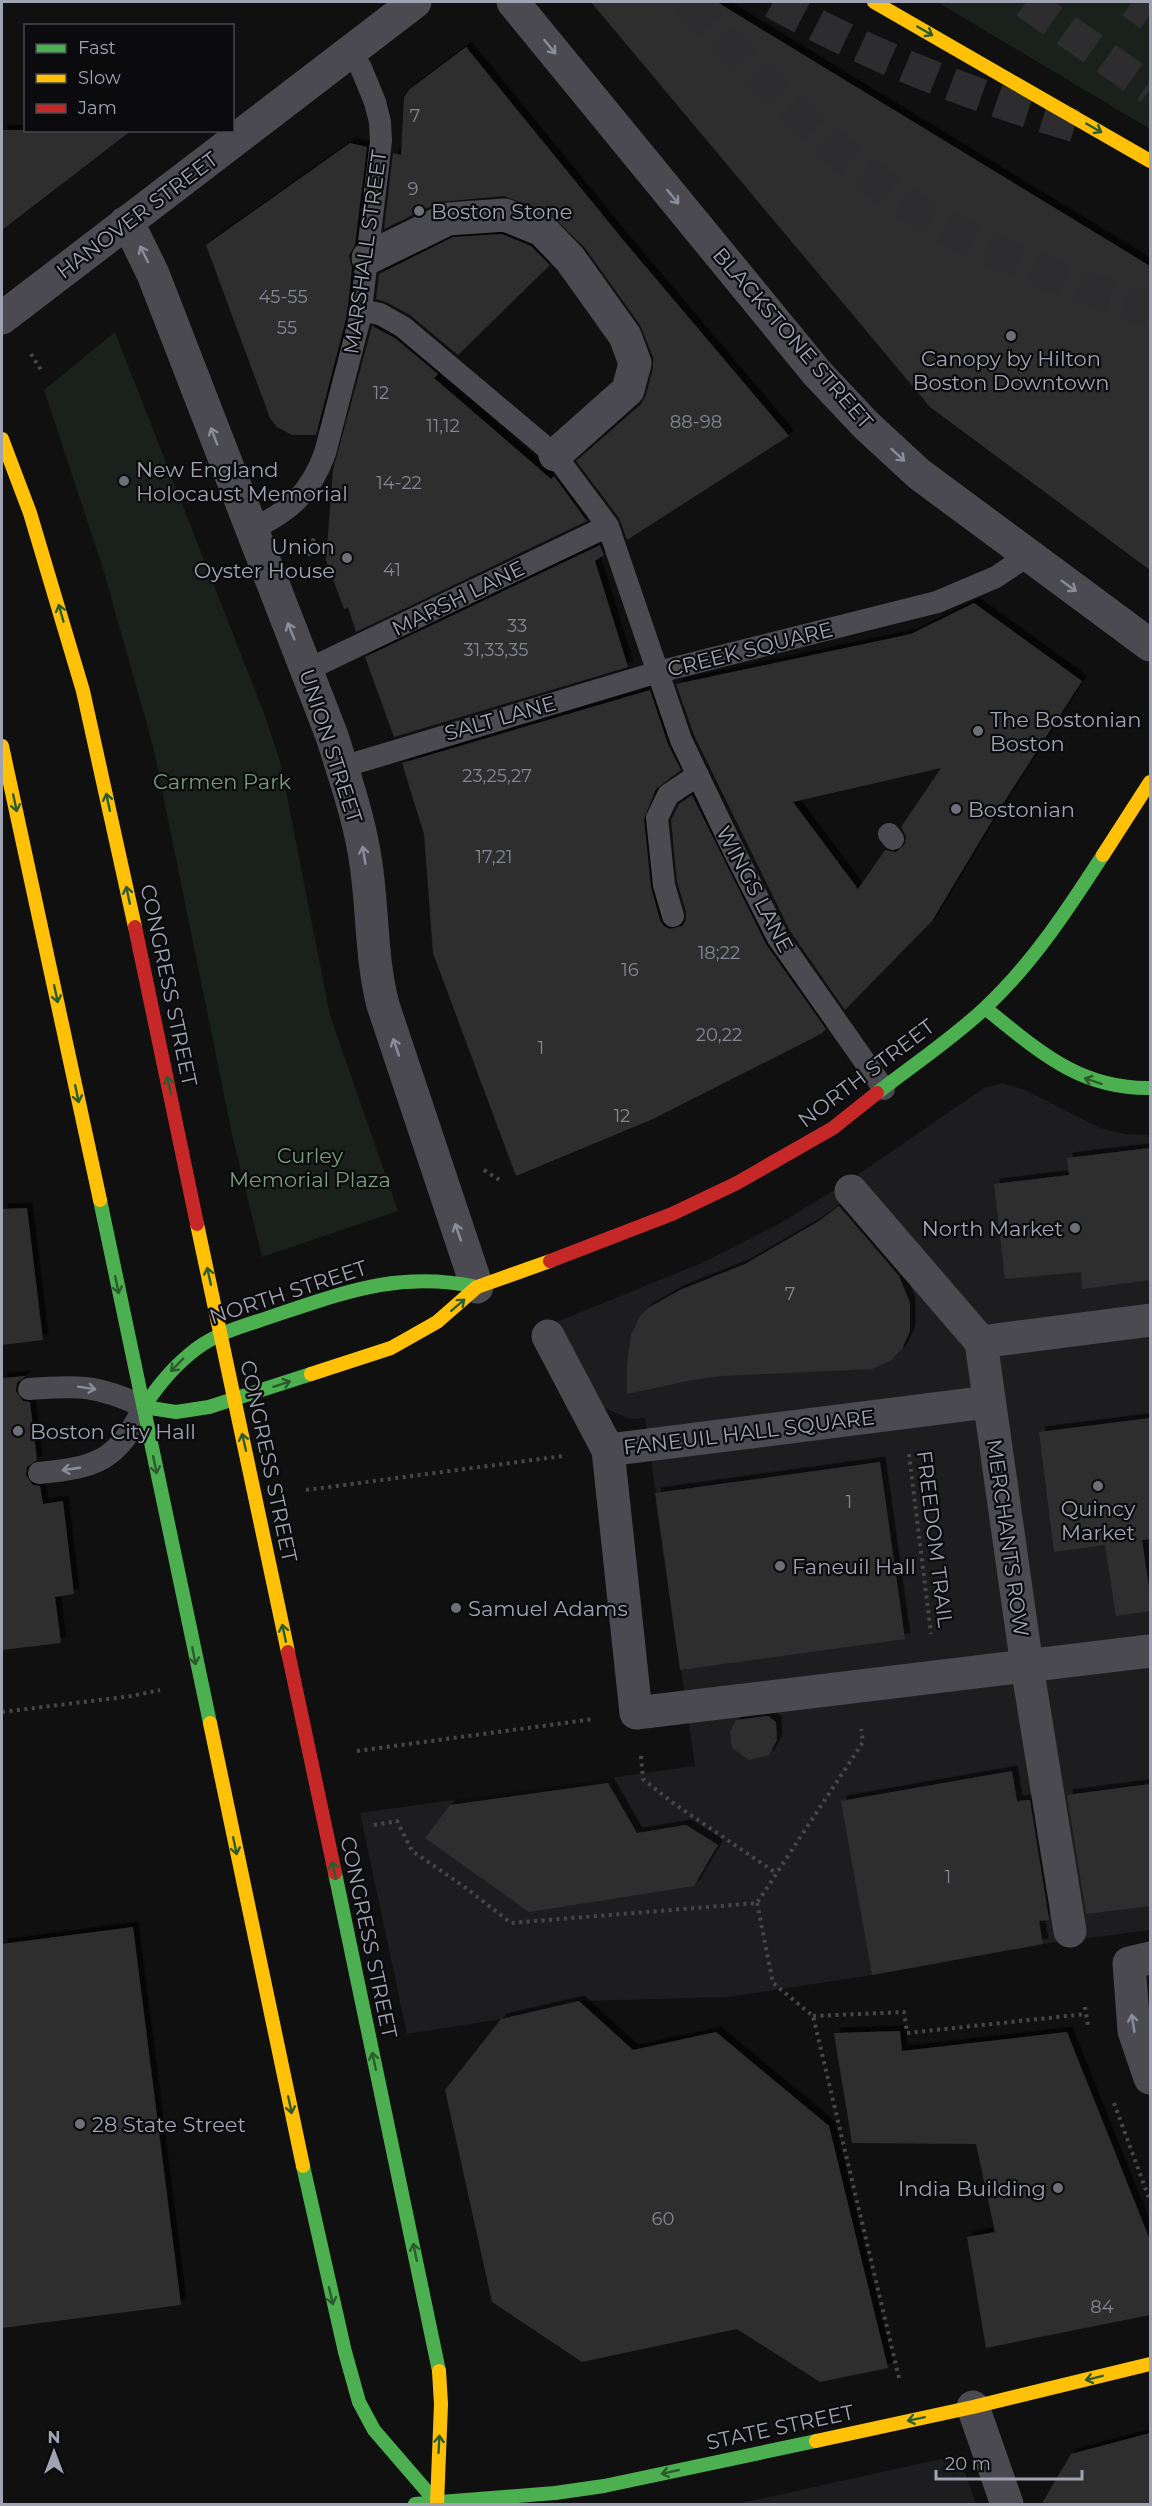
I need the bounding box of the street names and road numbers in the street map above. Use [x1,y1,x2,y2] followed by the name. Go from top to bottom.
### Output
[51,146,223,284] street label: HANOVER STREET
[338,148,392,356] street label: MARSHALL STREET
[708,242,878,434] street label: BLACKSTONE STREET
[388,555,528,641] street label: MARSH LANE
[665,616,835,682] street label: CREEK SQUARE
[294,666,368,826] street label: UNION STREET
[441,690,559,746] street label: SALT LANE
[711,821,799,957] street label: WINGS LANE
[135,882,203,1088] street label: CONGRESS STREET
[793,1014,939,1132] street label: NORTH STREET
[206,1255,370,1329] street label: NORTH STREET
[235,1358,303,1564] street label: CONGRESS STREET
[622,1404,876,1460] street label: FANEUIL HALL SQUARE
[982,1438,1034,1638] street label: MERCHANTS ROW
[912,1449,958,1630] street label: FREEDOM TRAIL
[335,1834,403,2040] street label: CONGRESS STREET
[704,2399,856,2455] street label: STATE STREET

